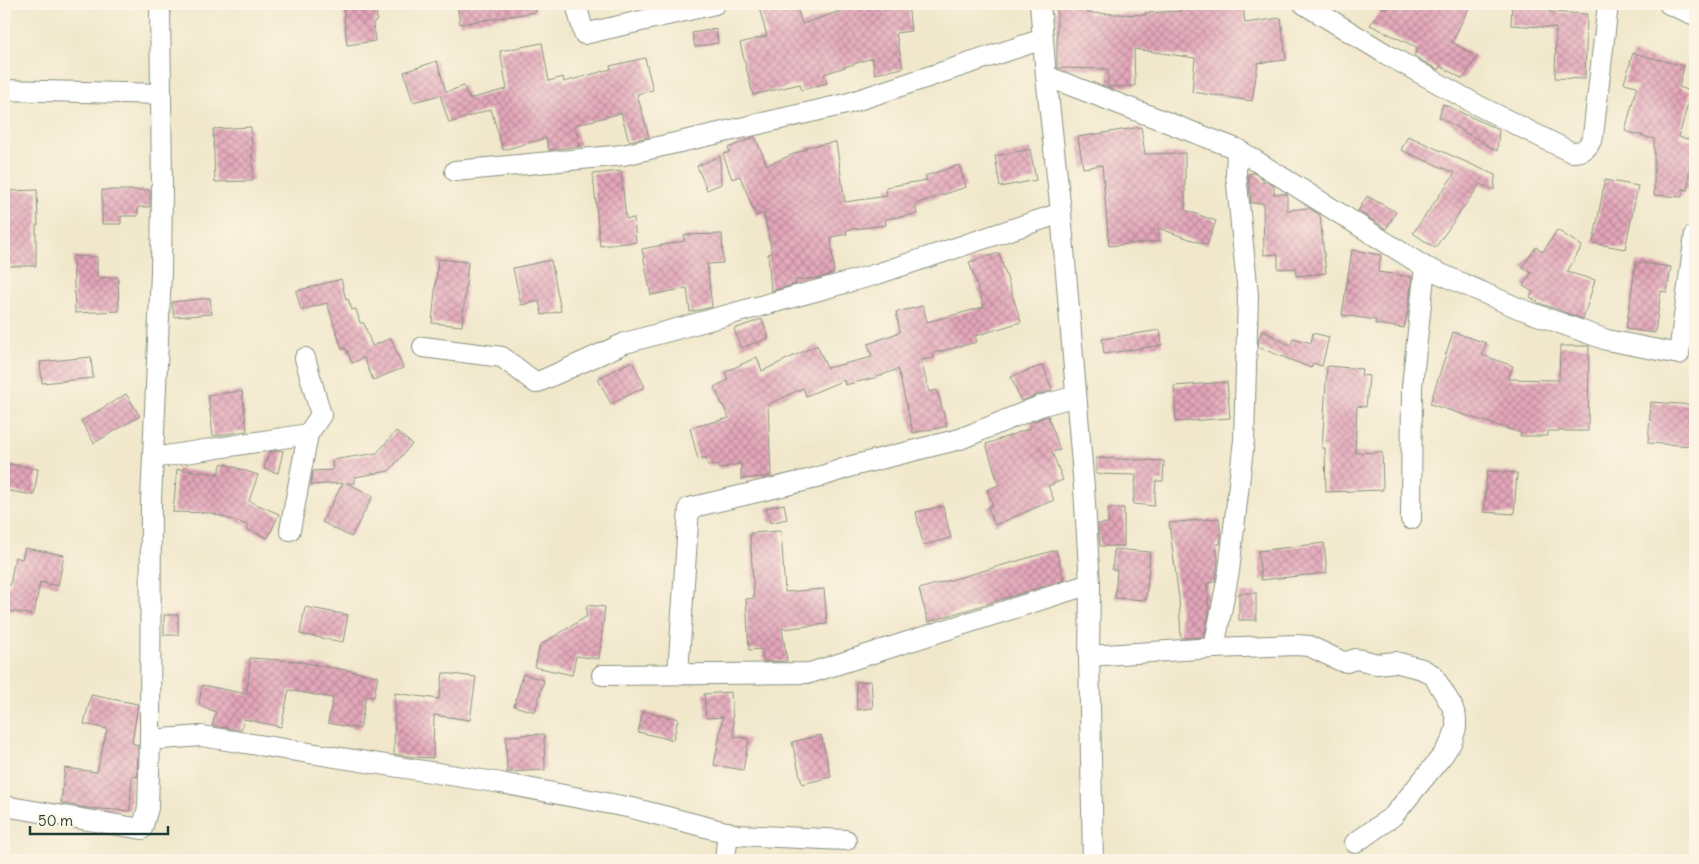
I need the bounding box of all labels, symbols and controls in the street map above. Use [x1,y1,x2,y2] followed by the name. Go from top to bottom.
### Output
[30,804,168,836] scale bar
[38,811,73,830] text: 50 m

